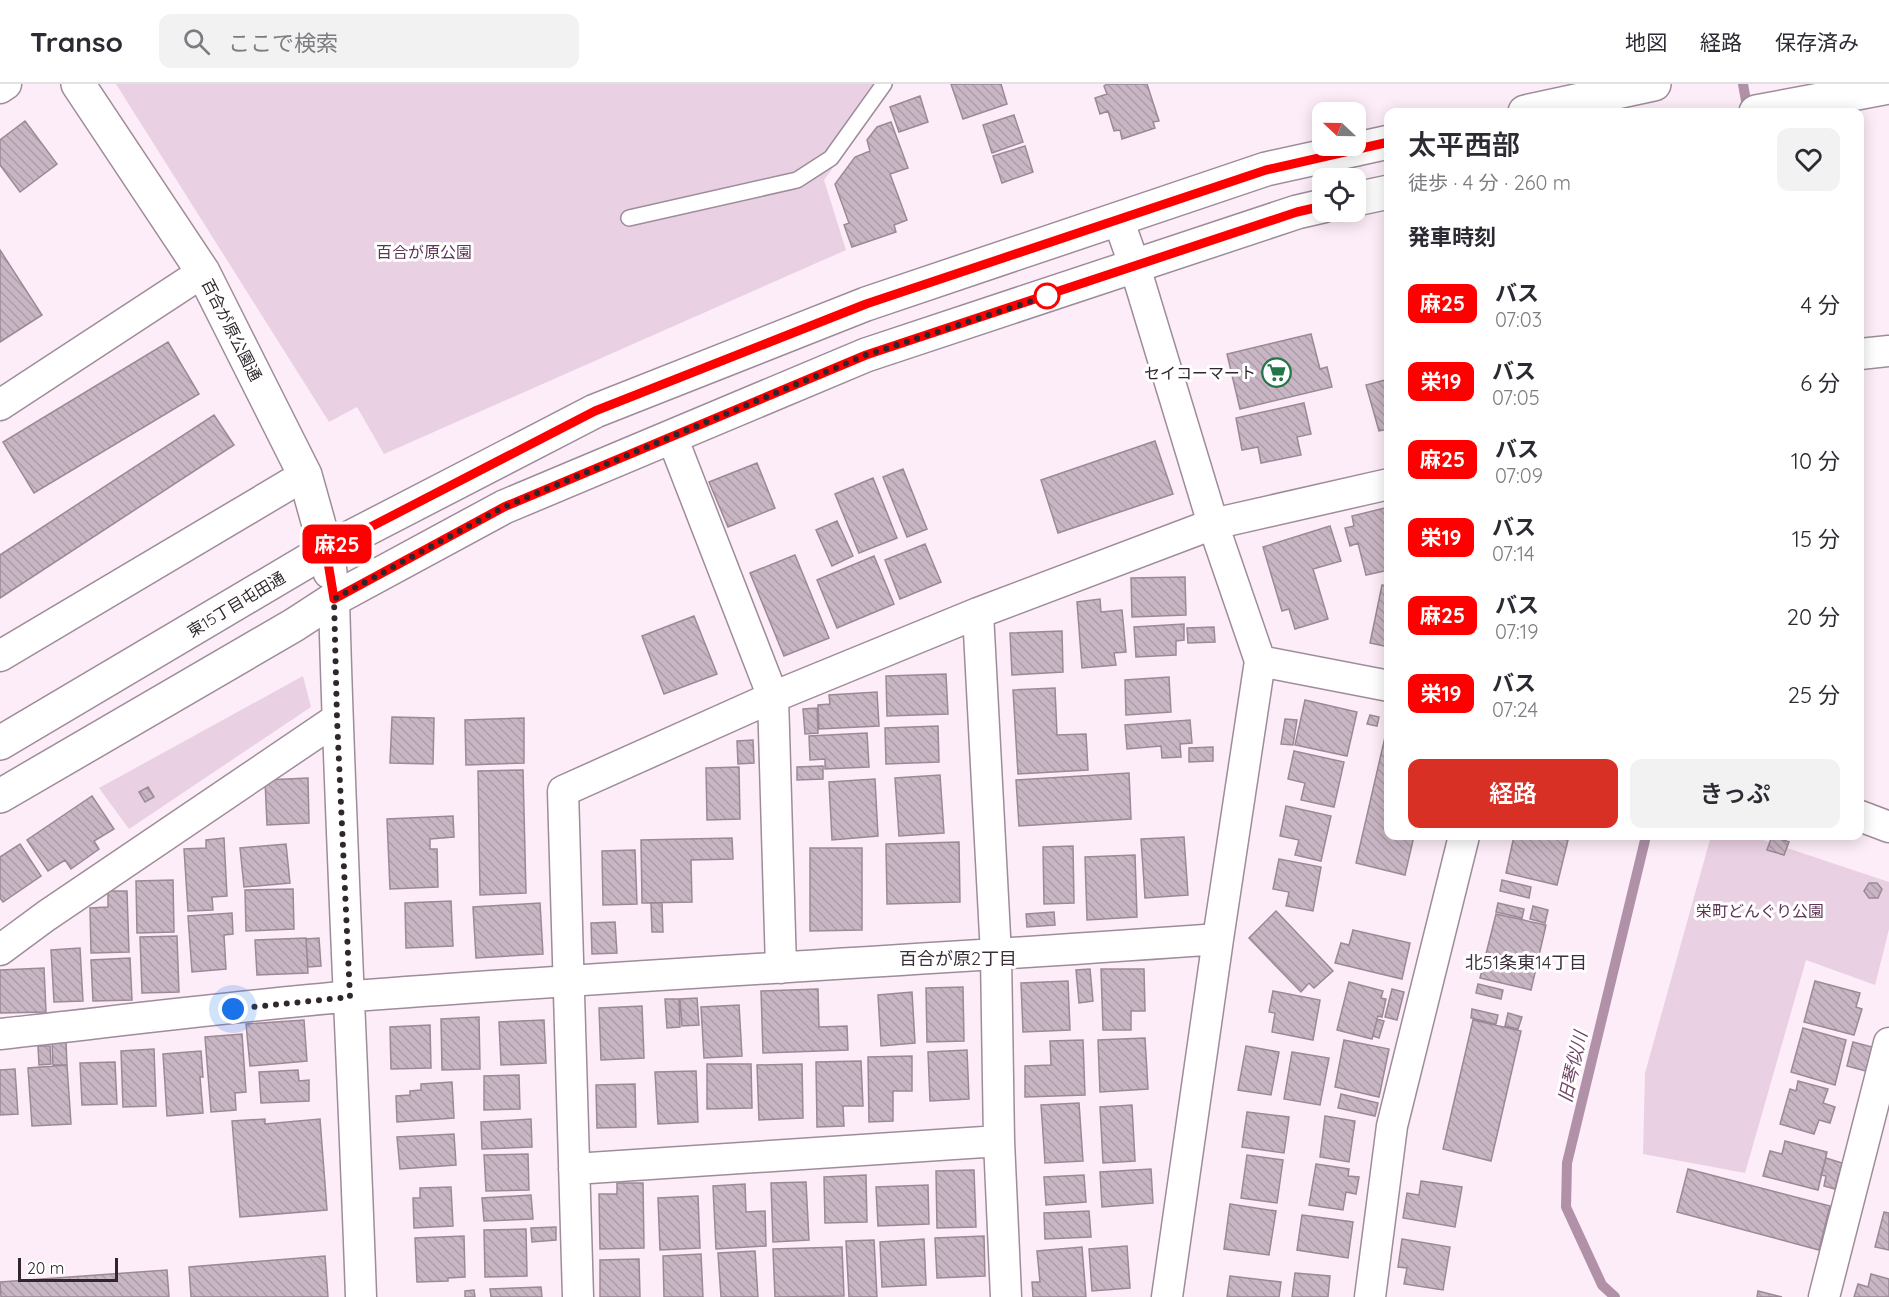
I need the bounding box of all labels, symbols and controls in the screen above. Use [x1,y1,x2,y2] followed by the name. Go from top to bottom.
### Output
[159,14,579,68] search box
[30,24,123,59] text: Transo
[180,25,213,58] icon: search
[228,29,338,57] text: ここで検索
[1625,29,1667,55] text: 地図
[1700,29,1742,55] text: 経路
[1775,29,1859,55] text: 保存済み
[1312,102,1366,156] north arrow
[1312,102,1366,222] map controls
[1408,127,1520,162] text: 太平西部
[1777,128,1840,191] button: heart
[1312,168,1366,222] button: locate
[1408,170,1571,195] text: 徒歩 · 4 分 · 260 m
[1408,223,1496,251] text: 発車時刻
[376,242,472,262] park label: 百合が原公園
[198,276,266,384] street label: 百合が原公園通
[1495,279,1539,307] text: バス
[1034,283,1060,309] unlabelled marker
[1420,290,1465,316] text: 麻25
[1800,291,1840,319] text: 4 分
[1495,307,1542,332] text: 07:03
[1261,357,1293,389] supermarket icon: セイコーマート
[1492,357,1536,385] text: バス
[1144,363,1256,383] place label: セイコーマート
[1420,368,1462,394] text: 栄19
[1800,369,1840,397] text: 6 分
[1492,385,1540,410] text: 07:05
[1495,435,1539,463] text: バス
[1420,446,1465,472] text: 麻25
[1791,447,1840,475] text: 10 分
[1495,463,1543,488] text: 07:09
[1492,513,1536,541] text: バス
[302,524,372,564] line badge: 麻25
[1420,524,1462,550] text: 栄19
[1792,525,1840,553] text: 15 分
[314,531,360,557] text: 麻25
[1492,541,1534,566] text: 07:14
[183,567,289,641] street label: 東15丁目屯田通
[1495,591,1539,619] text: バス
[1420,602,1465,628] text: 麻25
[1787,603,1840,631] text: 20 分
[1495,619,1538,644] text: 07:19
[1492,669,1536,697] text: バス
[1420,680,1462,706] text: 栄19
[1788,681,1840,709] text: 25 分
[1492,697,1538,722] text: 07:24
[1408,759,1618,828] button: 経路
[1630,759,1840,828] button: きっぷ
[1696,901,1824,921] park label: 栄町どんぐり公園
[899,947,1017,970] district label: 百合が原2丁目
[1465,951,1587,974] district label: 北51条東14丁目
[218,994,248,1024] your location
[1553,1027,1592,1105] water label: 旧琴似川
[18,1255,118,1282] scale bar
[27,1258,64,1278] text: 20 m

